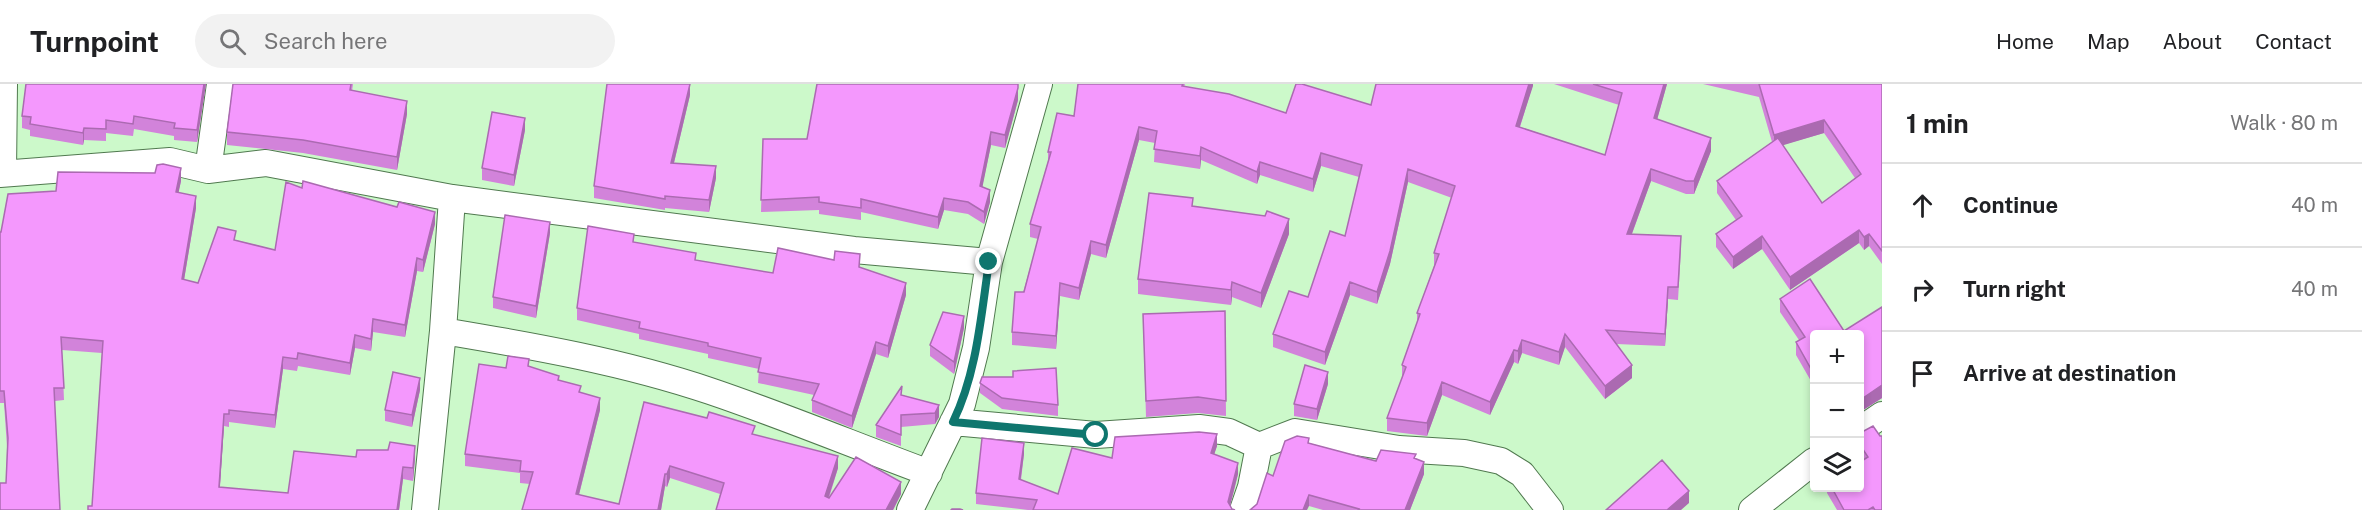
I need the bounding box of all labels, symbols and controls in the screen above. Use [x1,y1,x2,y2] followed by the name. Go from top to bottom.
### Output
[195,14,615,68] search box
[30,25,159,58] text: Turnpoint
[216,25,249,58] icon: search
[264,28,387,54] text: Search here
[1996,29,2054,54] text: Home
[2087,29,2130,54] text: Map
[2163,29,2222,54] text: About
[2255,29,2332,54] text: Contact
[1906,108,1969,139] text: 1 min
[2230,111,2338,135] text: Walk · 80 m
[1906,189,1939,222] icon: ahead
[1963,192,2058,218] text: Continue
[2291,193,2338,217] text: 40 m
[975,248,1001,274] route end
[1906,273,1939,306] icon: right
[1963,276,2066,302] text: Turn right
[2291,277,2338,301] text: 40 m
[1810,330,1864,492] map controls
[1810,330,1864,384] button: +
[1906,357,1939,390] icon: arrive
[1963,360,2176,386] text: Arrive at destination
[1810,384,1864,438] button: −
[1082,421,1108,447] route start
[1810,438,1864,492] button: layers

